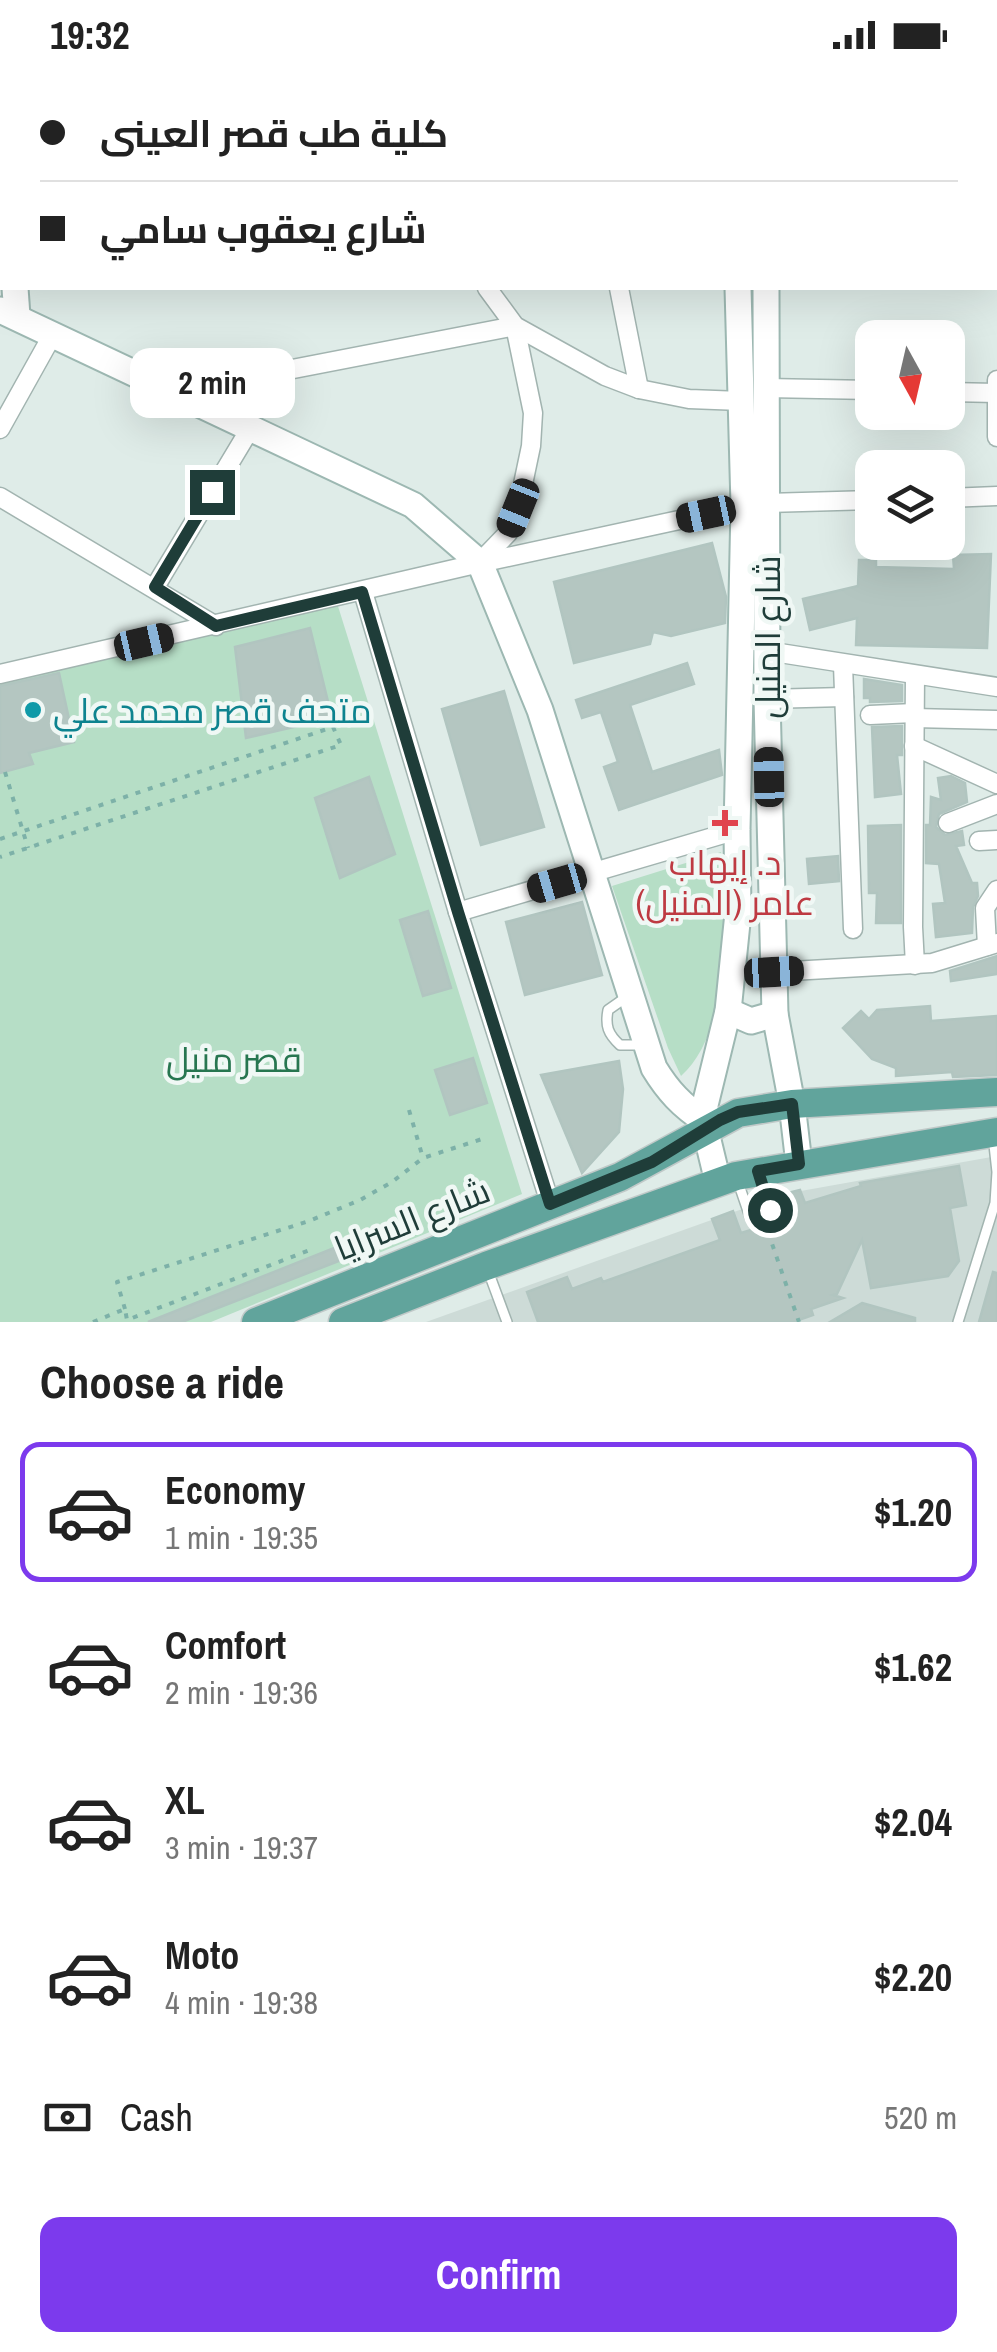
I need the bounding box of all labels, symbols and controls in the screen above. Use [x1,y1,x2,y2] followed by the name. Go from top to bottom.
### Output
[50,10,130,61] text: 19:32
[100,108,448,159] text: كلية طب قصر العينى
[100,204,427,255] text: شارع يعقوب سامي
[855,320,965,430] north arrow
[855,320,965,560] map controls
[130,347,294,417] callout: 2 min
[178,361,247,404] text: 2 min
[855,450,965,560] button: layers
[190,470,235,515] route end
[493,475,543,541] car
[674,493,738,535] car
[744,555,791,719] street label: شارع المنيل
[111,621,177,663] car
[53,687,372,738] place label: متحف قصر محمد علي
[22,699,44,721] marker: متحف قصر محمد علي
[753,747,785,807] car
[712,810,738,836] marker: د. إيهاب عامر (المنيل)
[636,839,814,926] place label: د. إيهاب عامر (المنيل)
[524,860,590,906] car
[743,955,805,989] car
[166,1036,302,1083] park label: قصر منيل
[327,1167,497,1271] street label: شارع السرايا
[748,1188,793,1233] route start
[40,1351,284,1412] text: Choose a ride
[165,1465,305,1516] text: Economy
[45,1467,135,1557] icon: car
[874,1487,952,1538] text: $1.20
[165,1516,318,1559] text: 1 min · 19:35
[165,1620,286,1671] text: Comfort
[45,1622,135,1712] icon: car
[874,1642,952,1693] text: $1.62
[165,1671,318,1714] text: 2 min · 19:36
[165,1775,205,1826] text: XL
[45,1777,135,1867] icon: car
[874,1797,952,1848] text: $2.04
[165,1826,318,1869] text: 3 min · 19:37
[165,1930,239,1981] text: Moto
[45,1932,135,2022] icon: car
[874,1952,952,2003] text: $2.20
[165,1981,318,2024] text: 4 min · 19:38
[40,2090,95,2145] icon: cash
[120,2092,193,2143] text: Cash
[884,2096,957,2139] text: 520 m
[40,2217,957,2332] button: Confirm

